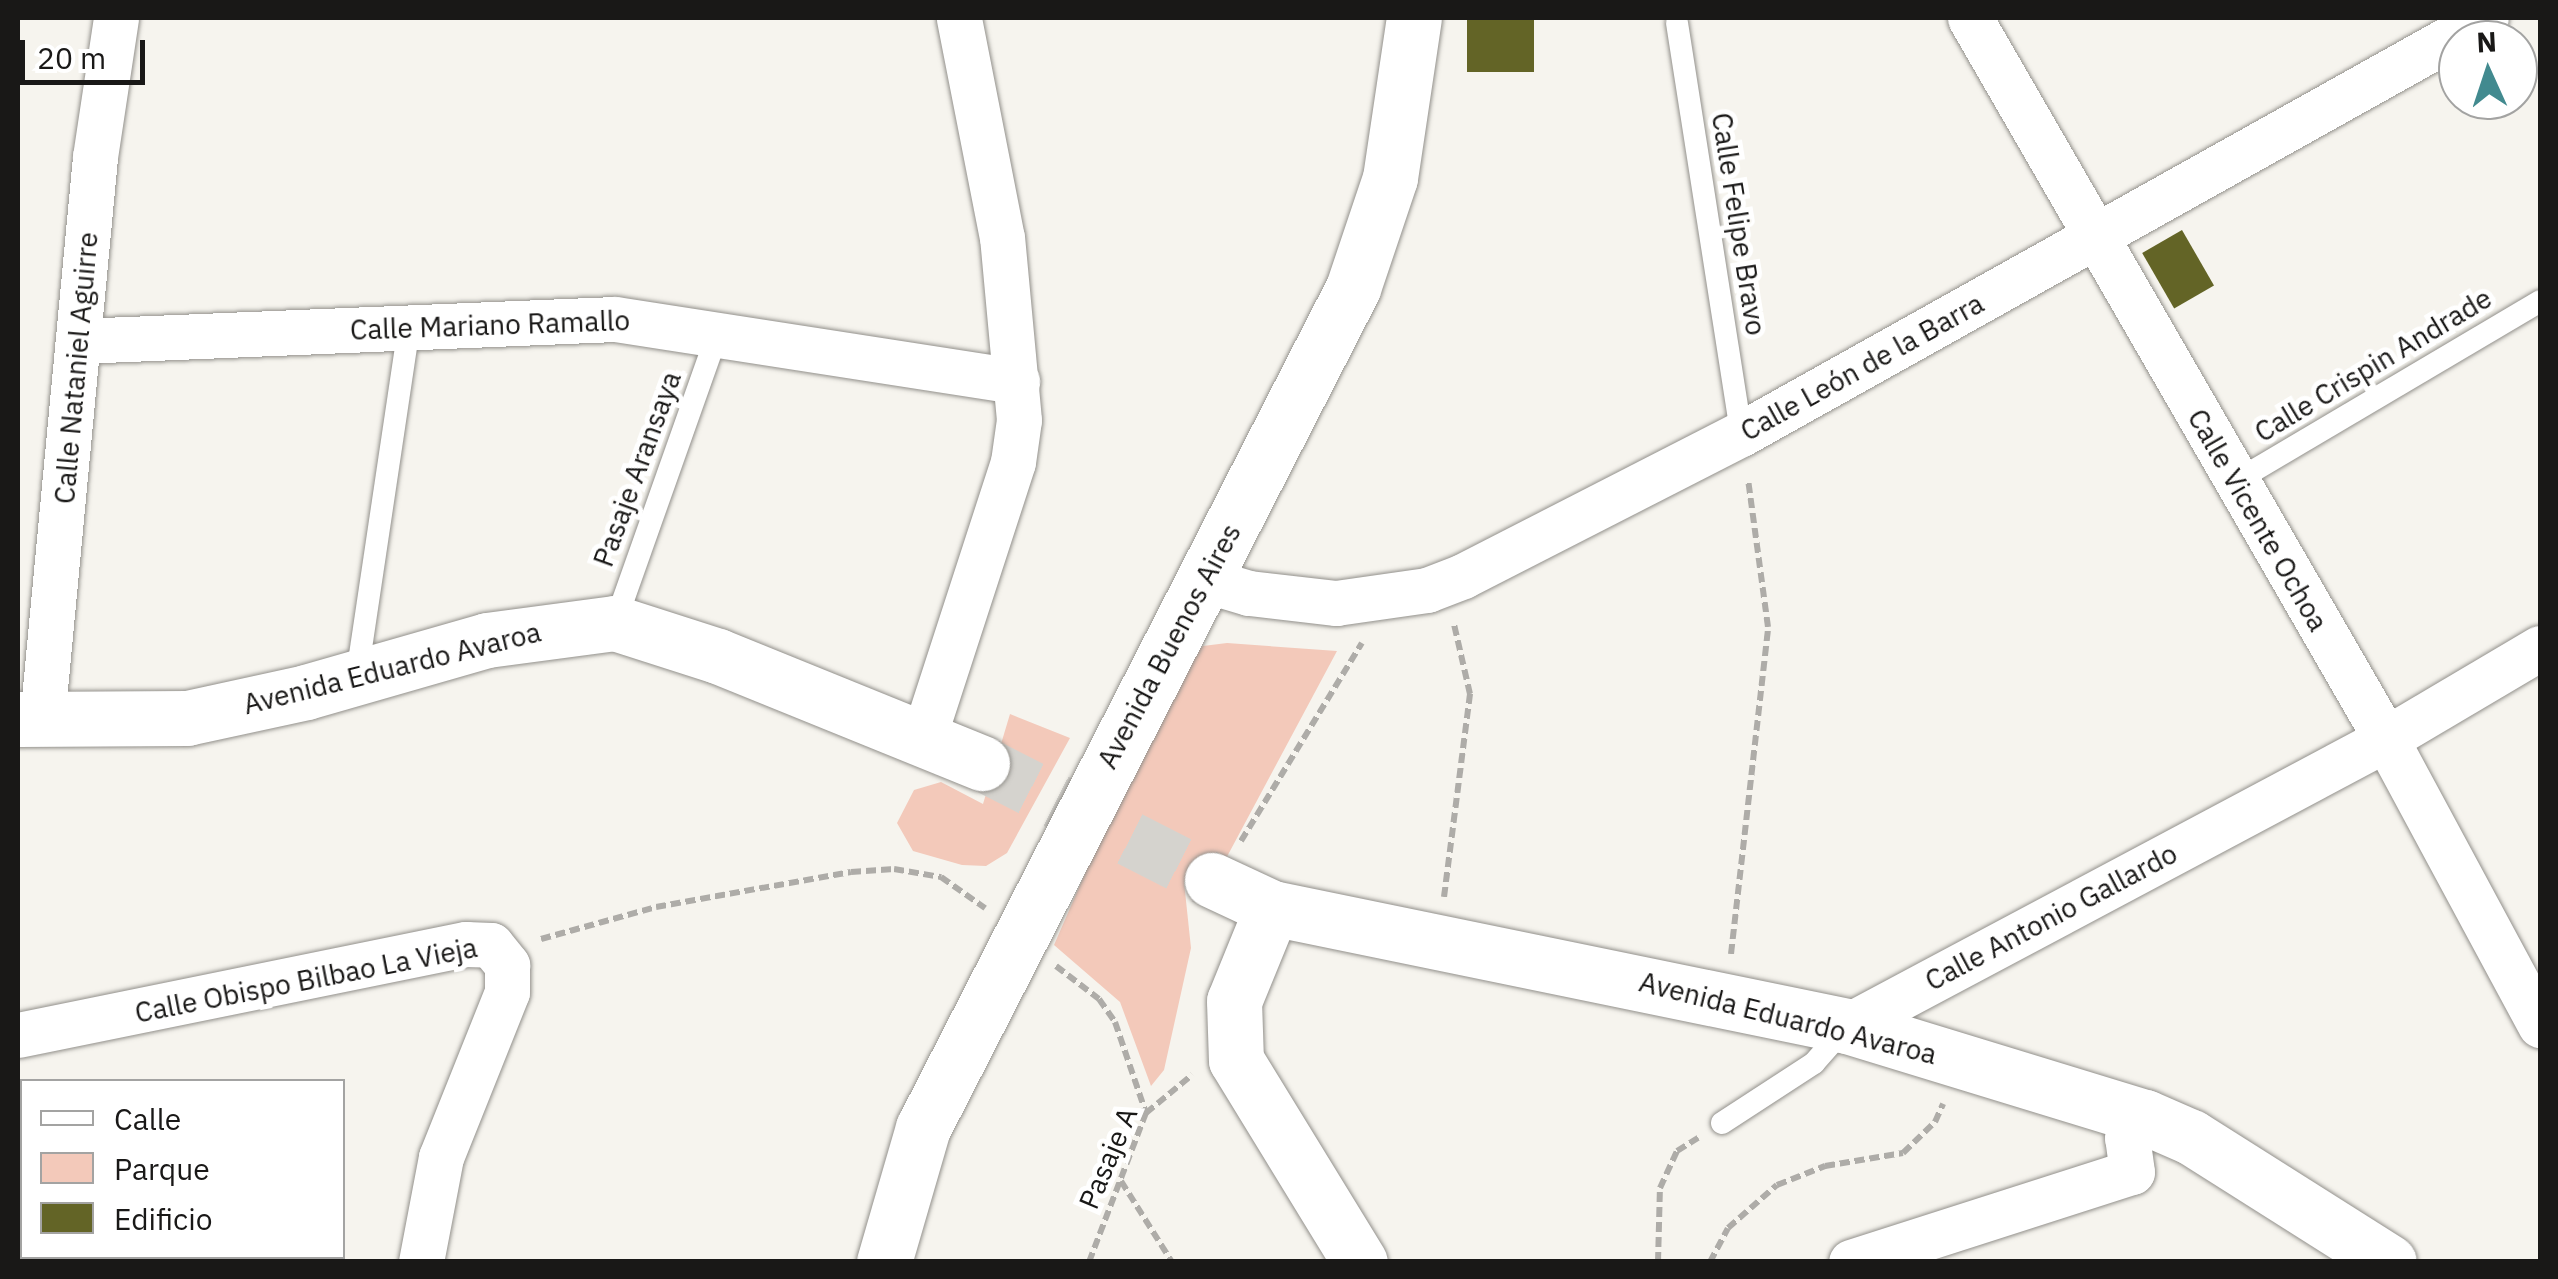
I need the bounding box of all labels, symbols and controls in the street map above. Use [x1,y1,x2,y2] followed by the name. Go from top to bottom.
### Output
[25,20,150,82] scale bar
[2438,20,2538,120] north arrow
[2475,23,2498,61] text: N
[37,38,106,77] text: 20 m
[1705,110,1773,338] street label: Calle Felipe Bravo
[47,231,105,505] street label: Calle Nataniel Aguirre
[2249,281,2497,449] street label: Calle Crispin Andrade
[1735,286,1989,448] street label: Calle León de la Barra
[349,303,631,347] street label: Calle Mariano Ramallo
[586,367,688,571] street label: Pasaje Aransaya
[2181,403,2335,637] street label: Calle Vicente Ochoa
[1090,518,1248,774] street label: Avenida Buenos Aires
[240,615,544,721] street label: Avenida Eduardo Avaroa
[1919,836,2183,998] street label: Calle Antonio Gallardo
[132,930,480,1030] street label: Calle Obispo Bilbao La Vieja
[1636,965,1940,1071] street label: Avenida Eduardo Avaroa
[20,1079,345,1259] legend
[114,1099,181,1138] text: Calle
[1072,1102,1144,1214] street label: Pasaje A
[114,1149,210,1188] text: Parque
[114,1199,213,1238] text: Edificio

